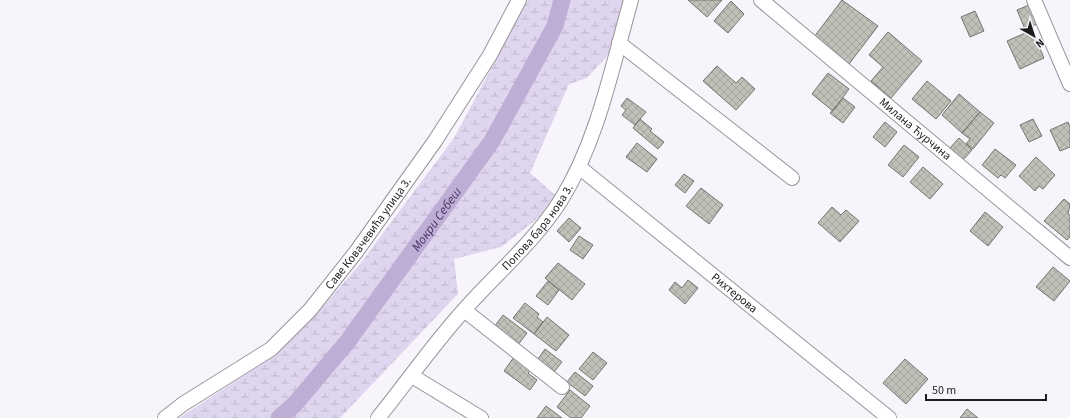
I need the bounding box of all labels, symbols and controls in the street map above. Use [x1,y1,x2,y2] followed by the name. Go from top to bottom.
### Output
[1014,16,1054,56] north arrow
[1032,35,1048,52] text: N
[875,94,955,164] street label: Милана Ћурчина
[321,174,416,293] street label: Саве Ковачевића улица 3.
[498,181,577,274] street label: Попова бара нова 3.
[407,184,466,255] water label: Мокри Себеш
[707,269,761,317] street label: Рихтерова
[926,376,1046,402] scale bar
[932,382,956,399] text: 50 m

